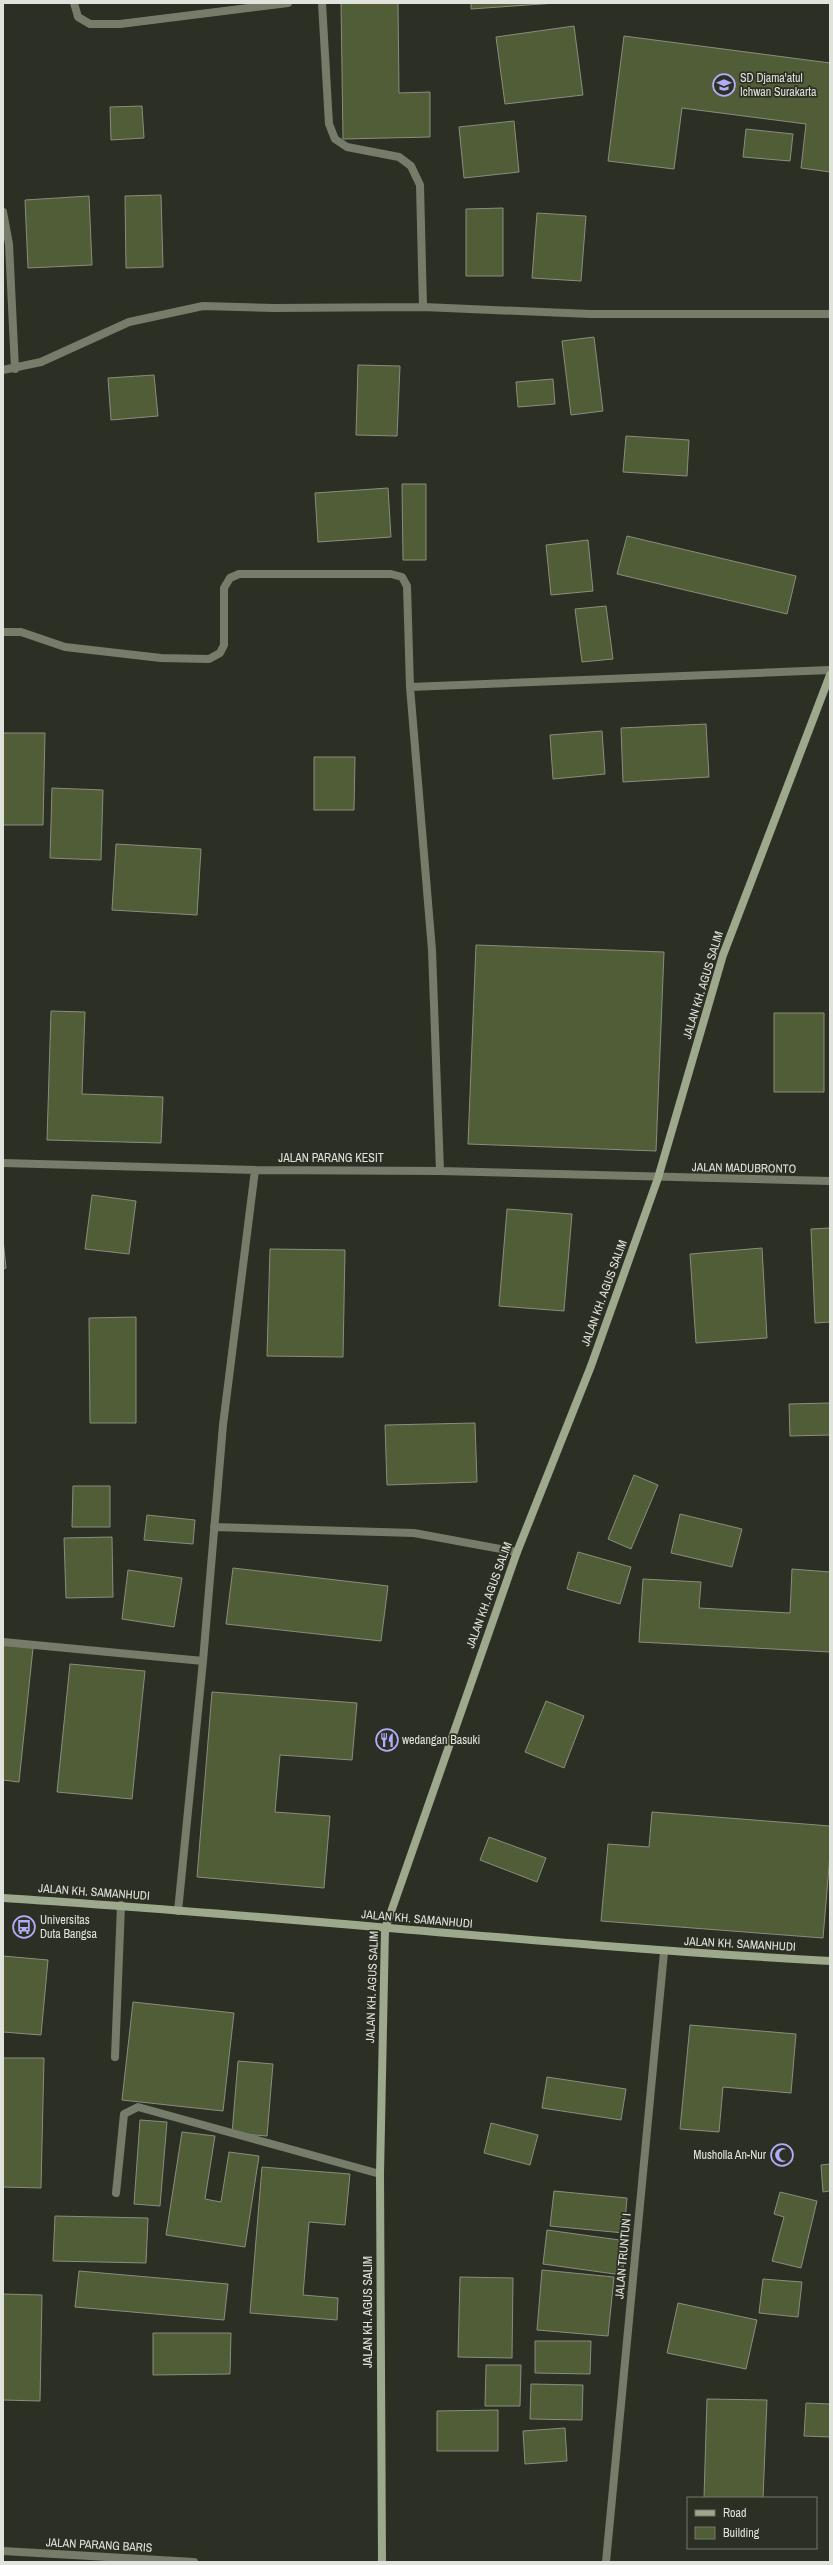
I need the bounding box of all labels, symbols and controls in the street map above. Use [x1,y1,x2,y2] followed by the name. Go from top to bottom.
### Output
[740,70,817,100] place label: SD Djama'atul Ichwan Surakarta
[711,72,737,98] school or university icon: SD Djama'atul Ichwan Surakarta
[679,929,727,1041] street label: JALAN KH. AGUS SALIM
[278,1150,384,1166] street label: JALAN PARANG KESIT
[692,1159,797,1177] street label: JALAN MADUBRONTO
[577,1238,631,1348] street label: JALAN KH. AGUS SALIM
[462,1540,516,1650] street label: JALAN KH. AGUS SALIM
[374,1727,400,1753] restaurant icon: wedangan Basuki
[402,1732,480,1748] place label: wedangan Basuki
[38,1880,150,1904] street label: JALAN KH. SAMANHUDI
[361,1906,473,1932] street label: JALAN KH. SAMANHUDI
[40,1912,97,1942] place label: Universitas Duta Bangsa
[11,1914,37,1940] bus stop icon: Universitas Duta Bangsa
[362,1931,382,2043] street label: JALAN KH. AGUS SALIM
[684,1933,796,1955] street label: JALAN KH. SAMANHUDI
[769,2142,795,2168] mosque icon: Musholla An-Nur
[693,2147,767,2163] place label: Musholla An-Nur
[611,2212,635,2300] street label: JALAN TRUNTUN I
[360,2256,376,2368] street label: JALAN KH. AGUS SALIM
[687,2497,817,2549] legend
[723,2505,747,2521] text: Road
[723,2525,760,2541] text: Building
[45,2534,153,2556] street label: JALAN PARANG BARIS

